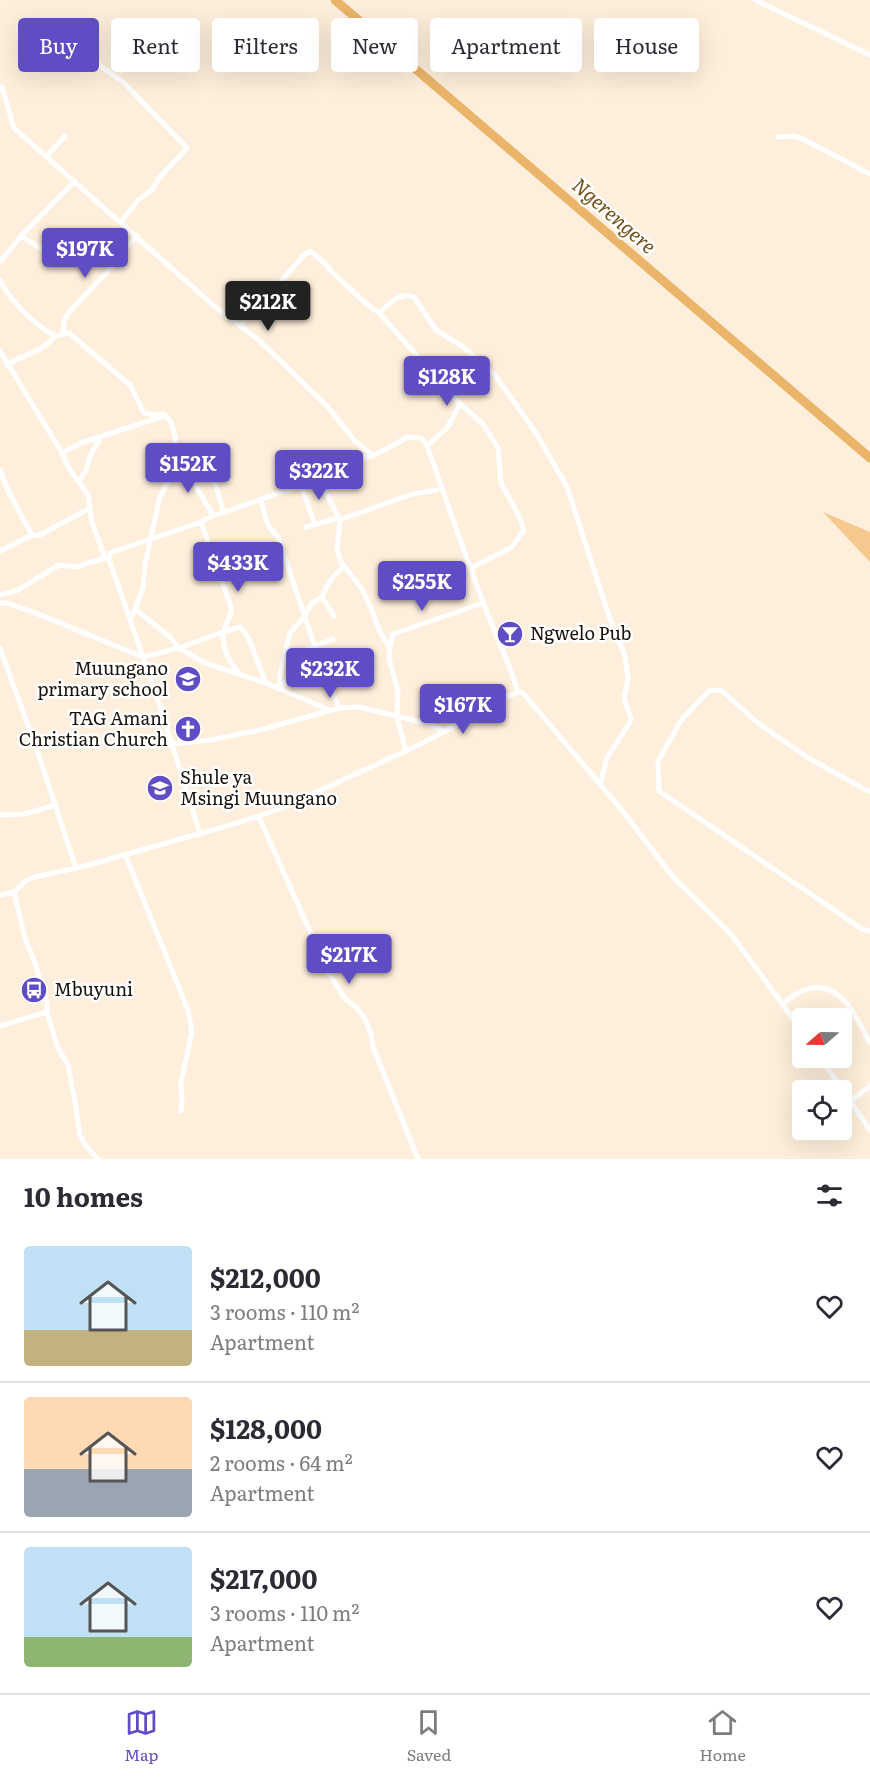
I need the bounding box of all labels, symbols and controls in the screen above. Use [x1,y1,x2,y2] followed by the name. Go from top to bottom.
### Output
[18,18,99,72] chip: Buy
[111,18,200,72] chip: Rent
[212,18,319,72] chip: Filters
[331,18,418,72] chip: New
[430,18,582,72] chip: Apartment
[594,18,699,72] chip: House
[567,169,664,260] water label: Ngerengere
[43,228,127,279] pin: $197K
[56,232,114,262] text: $197K
[226,281,310,332] pin: $212K
[239,285,297,315] text: $212K
[405,356,489,407] pin: $128K
[418,360,476,390] text: $128K
[146,443,230,494] pin: $152K
[159,447,217,477] text: $152K
[277,450,361,501] pin: $322K
[289,454,349,484] text: $322K
[196,542,280,593] pin: $433K
[207,546,269,576] text: $433K
[380,561,464,612] pin: $255K
[392,565,452,595] text: $255K
[495,619,525,649] bar icon: Ngwelo Pub
[530,619,631,646] place label: Ngwelo Pub
[288,648,372,699] pin: $232K
[300,652,360,682] text: $232K
[37,654,168,702] place label: Muungano primary school
[173,664,203,694] school or university icon: Muungano primary school
[421,684,505,735] pin: $167K
[434,688,492,718] text: $167K
[19,704,168,752] place label: TAG Amani Christian Church
[173,714,203,744] church icon: TAG Amani Christian Church
[180,763,337,811] place label: Shule ya Msingi Muungano
[145,773,175,803] school or university icon: Shule ya Msingi Muungano
[307,934,391,985] pin: $217K
[321,938,377,968] text: $217K
[19,975,49,1005] bus stop icon: Mbuyuni
[54,975,133,1002] place label: Mbuyuni
[792,1008,852,1068] north arrow
[792,1008,852,1140] map controls
[792,1080,852,1140] button: locate
[24,1176,143,1215] text: 10 homes
[813,1179,846,1212] icon: filters
[210,1257,321,1296] text: $212,000
[72,1270,144,1342] icon: home
[813,1290,846,1323] icon: heart
[210,1296,359,1326] text: 3 rooms · 110 m²
[210,1326,315,1356] text: Apartment
[210,1408,322,1447] text: $128,000
[72,1421,144,1493] icon: home
[813,1441,846,1474] icon: heart
[210,1447,353,1477] text: 2 rooms · 64 m²
[210,1477,315,1507] text: Apartment
[210,1558,317,1597] text: $217,000
[72,1571,144,1643] icon: home
[813,1591,846,1624] icon: heart
[210,1597,359,1627] text: 3 rooms · 110 m²
[210,1627,315,1657] text: Apartment
[124,1706,158,1766] tab: Map
[407,1706,451,1766] tab: Saved
[700,1706,746,1766] tab: Home

